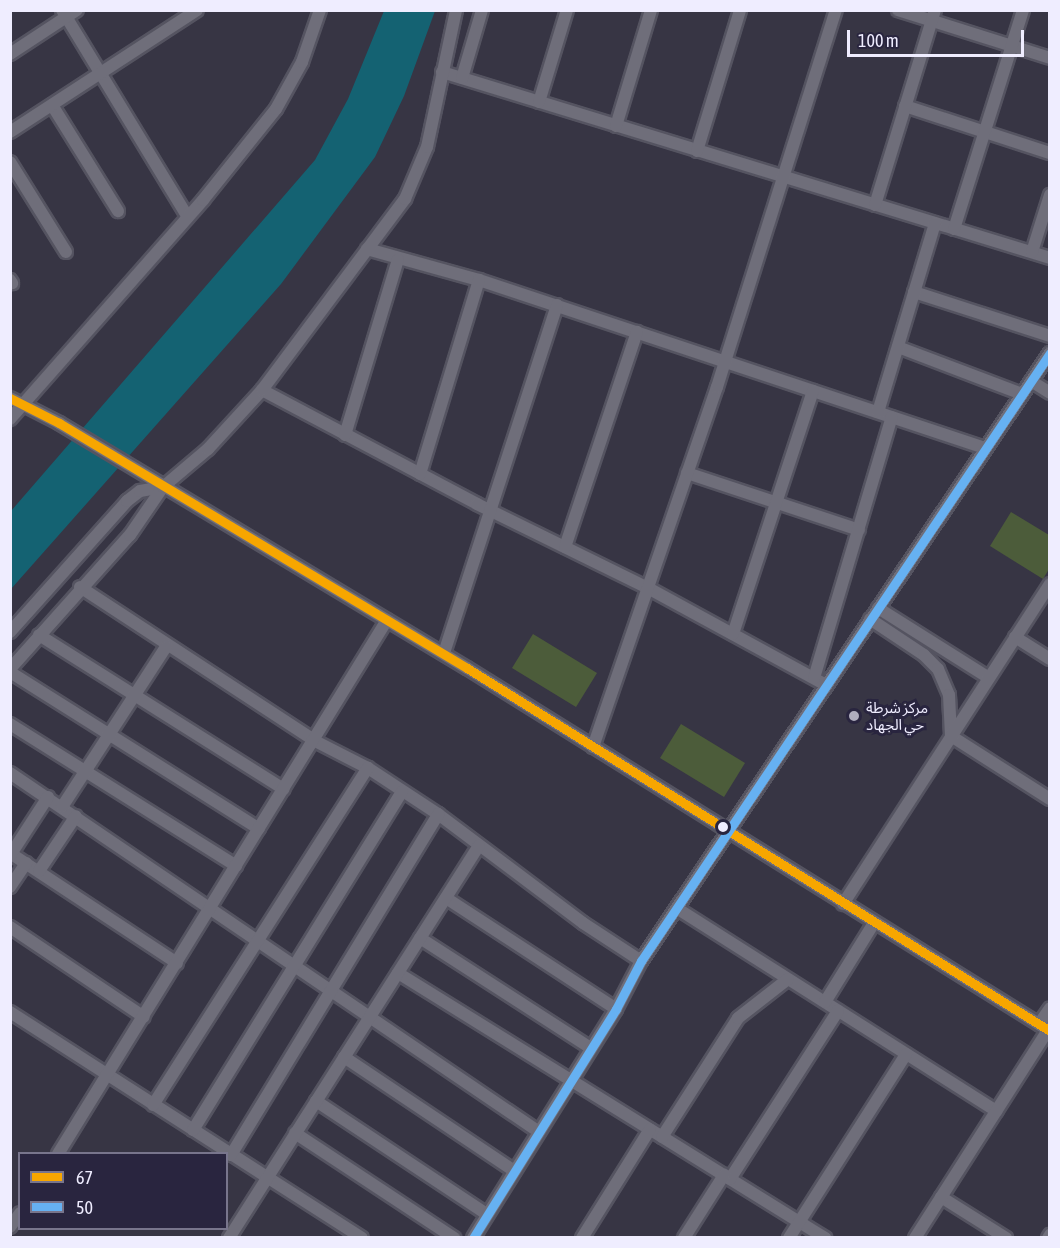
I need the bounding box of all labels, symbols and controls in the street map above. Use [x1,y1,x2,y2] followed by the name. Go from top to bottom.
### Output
[850,18,1027,56] scale bar
[858,30,899,51] text: 100 m
[866,698,928,733] place label: مركز شرطة حي الجهاد
[847,709,861,723] marker: مركز شرطة حي الجهاد
[717,821,729,833] unlabelled marker
[18,1152,228,1230] legend
[76,1167,93,1188] text: 67
[76,1197,93,1218] text: 50

